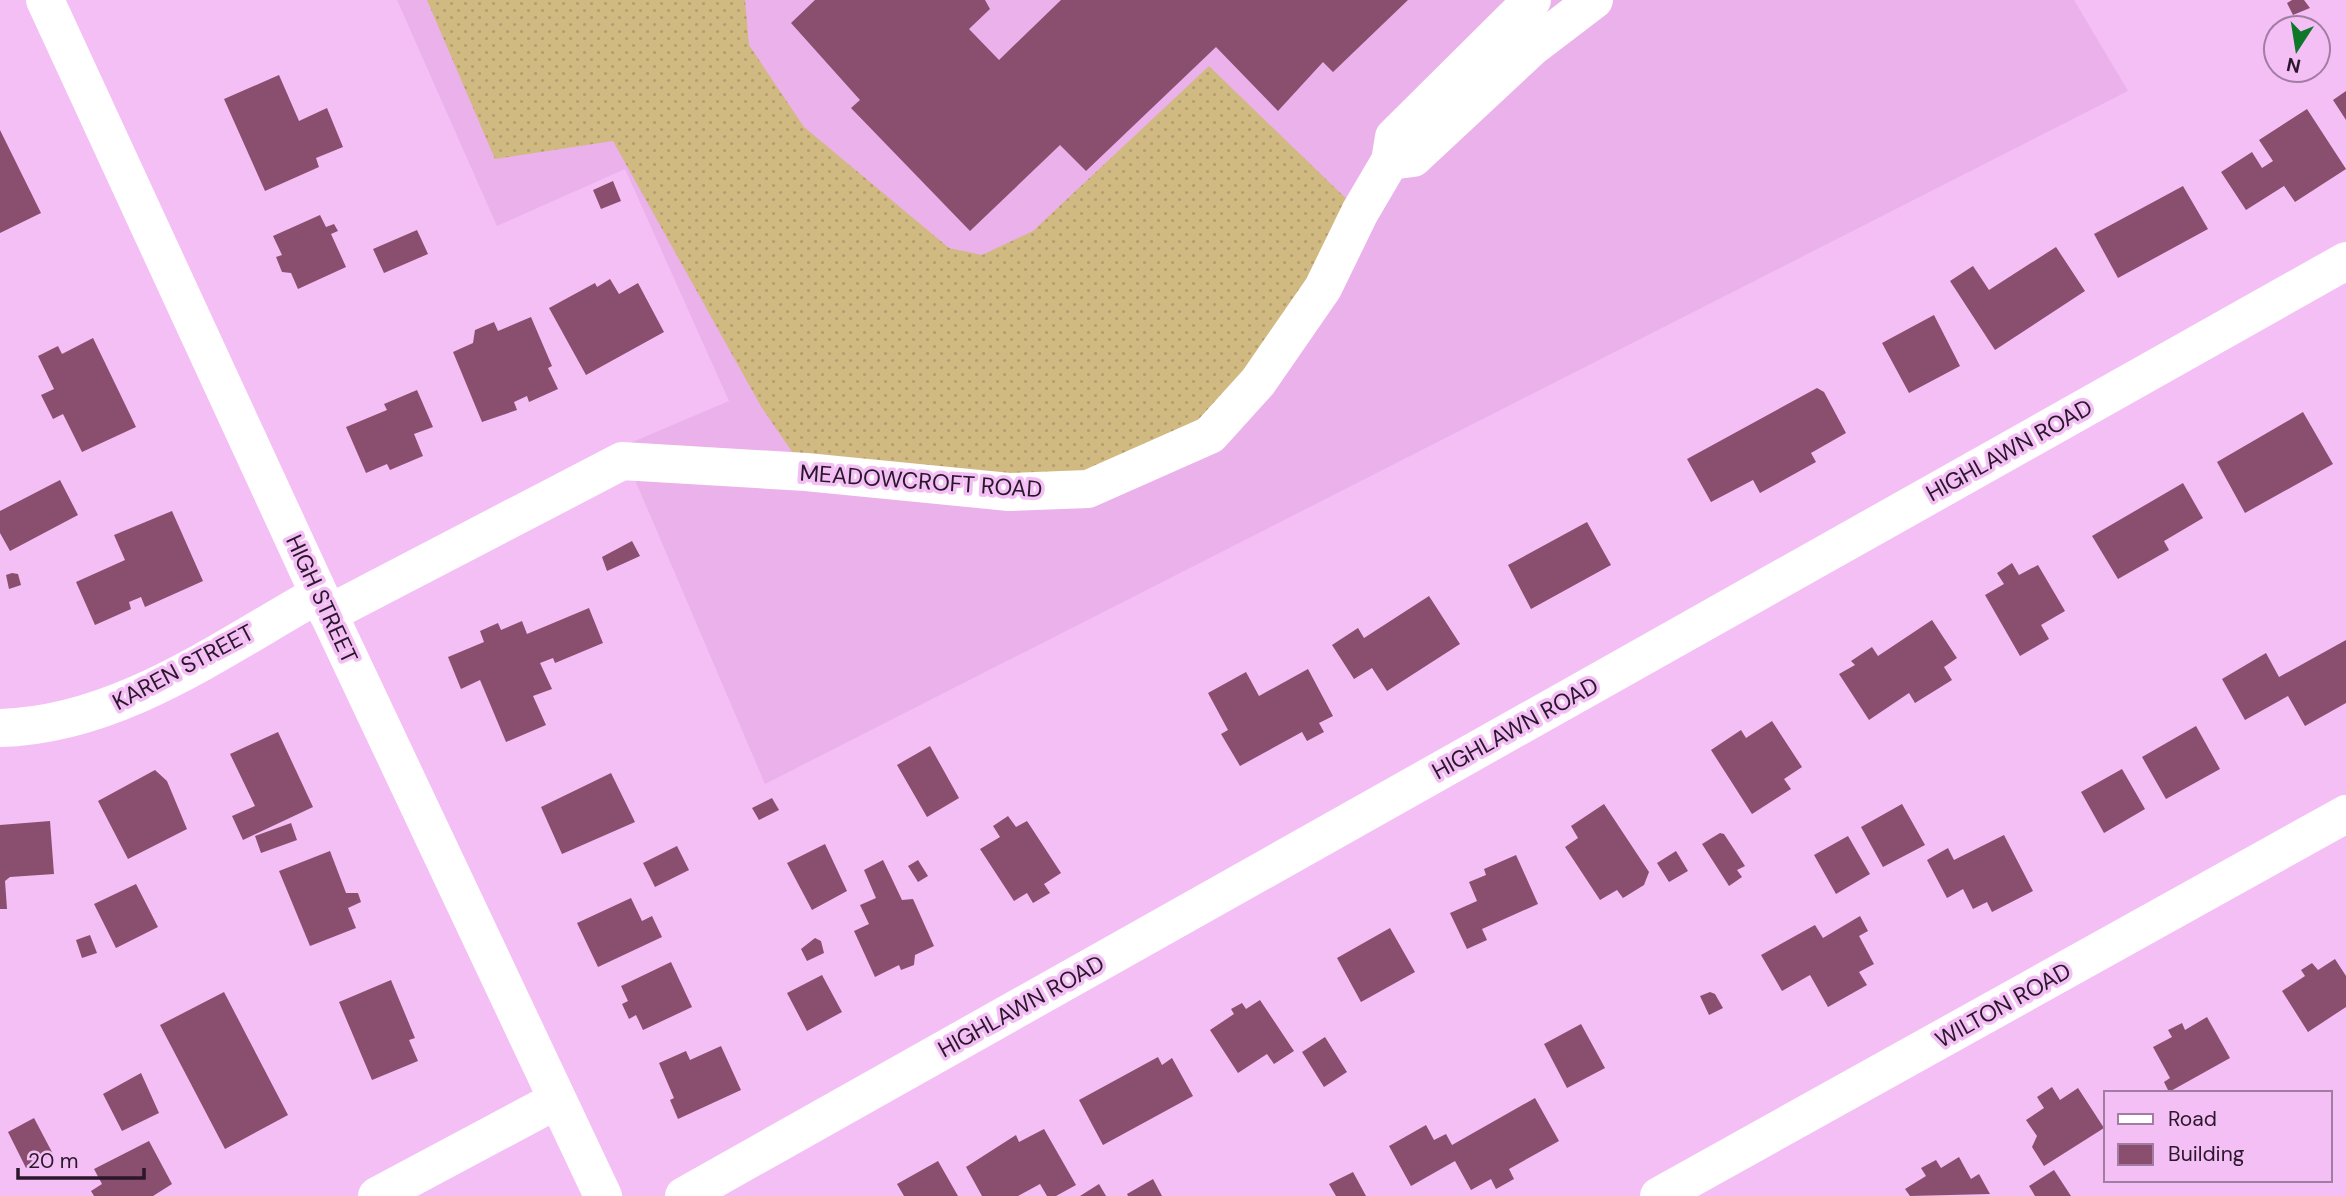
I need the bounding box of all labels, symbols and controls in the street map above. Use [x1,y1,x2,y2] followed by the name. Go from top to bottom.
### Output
[2262,14,2332,84] north arrow
[2284,51,2303,79] text: N
[1921,392,2097,508] street label: HIGHLAWN ROAD
[799,458,1043,504] street label: MEADOWCROFT ROAD
[279,530,365,668] street label: HIGH STREET
[107,617,259,717] street label: KAREN STREET
[1427,670,1603,786] street label: HIGHLAWN ROAD
[933,948,1109,1064] street label: HIGHLAWN ROAD
[1930,955,2076,1055] street label: WILTON ROAD
[2104,1091,2332,1182] legend
[2168,1105,2217,1133] text: Road
[18,1136,144,1180] scale bar
[2168,1140,2245,1168] text: Building
[28,1147,79,1175] text: 20 m

